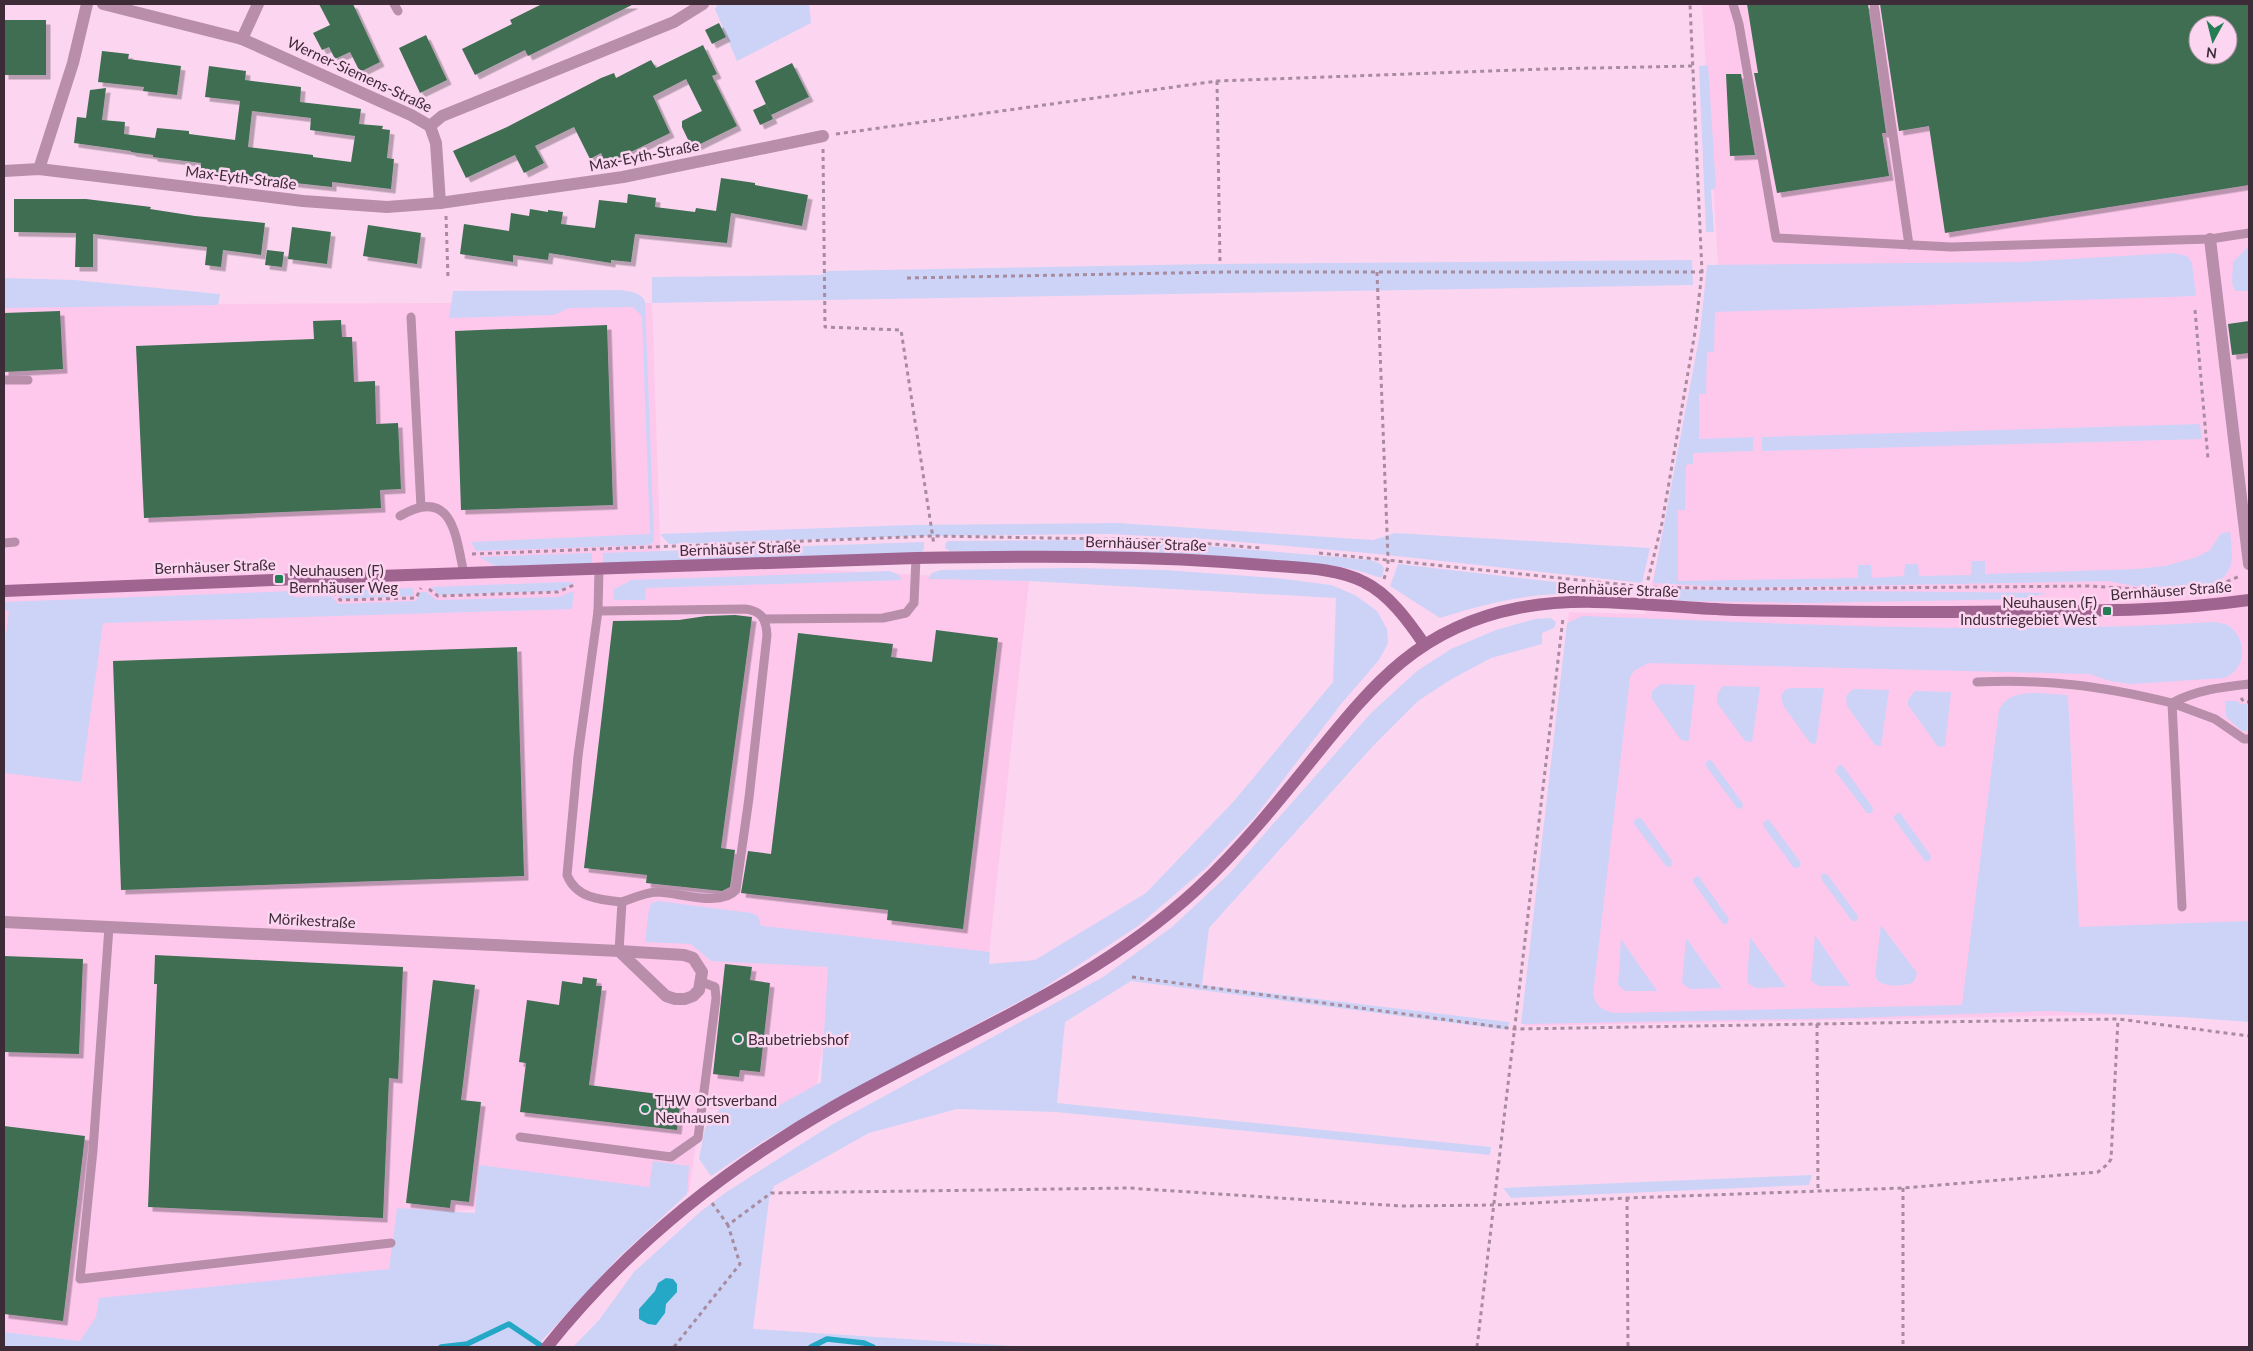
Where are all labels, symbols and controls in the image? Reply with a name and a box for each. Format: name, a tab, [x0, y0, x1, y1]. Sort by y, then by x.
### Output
north arrow	[2188, 15, 2238, 65]
street label: Werner-Siemens-Straße	[285, 32, 435, 116]
text: N	[2205, 44, 2218, 62]
street label: Max-Eyth-Straße	[587, 135, 701, 175]
street label: Max-Eyth-Straße	[184, 161, 298, 193]
street label: Bernhäuser Straße	[1085, 532, 1207, 554]
street label: Bernhäuser Straße	[679, 537, 801, 559]
street label: Bernhäuser Straße	[154, 555, 276, 577]
place label: Neuhausen (F) Bernhäuser Weg	[289, 561, 398, 596]
marker: Neuhausen (F) Bernhäuser Weg	[273, 573, 285, 585]
street label: Bernhäuser Straße	[2110, 577, 2232, 603]
street label: Bernhäuser Straße	[1557, 578, 1679, 600]
place label: Neuhausen (F) Industriegebiet West	[1960, 593, 2098, 628]
marker: Neuhausen (F) Industriegebiet West	[2101, 605, 2113, 617]
street label: Mörikestraße	[268, 909, 356, 931]
place label: Baubetriebshof	[748, 1030, 850, 1048]
marker: Baubetriebshof	[732, 1033, 744, 1045]
place label: THW Ortsverband Neuhausen	[655, 1091, 777, 1126]
marker: THW Ortsverband Neuhausen	[639, 1103, 651, 1115]

